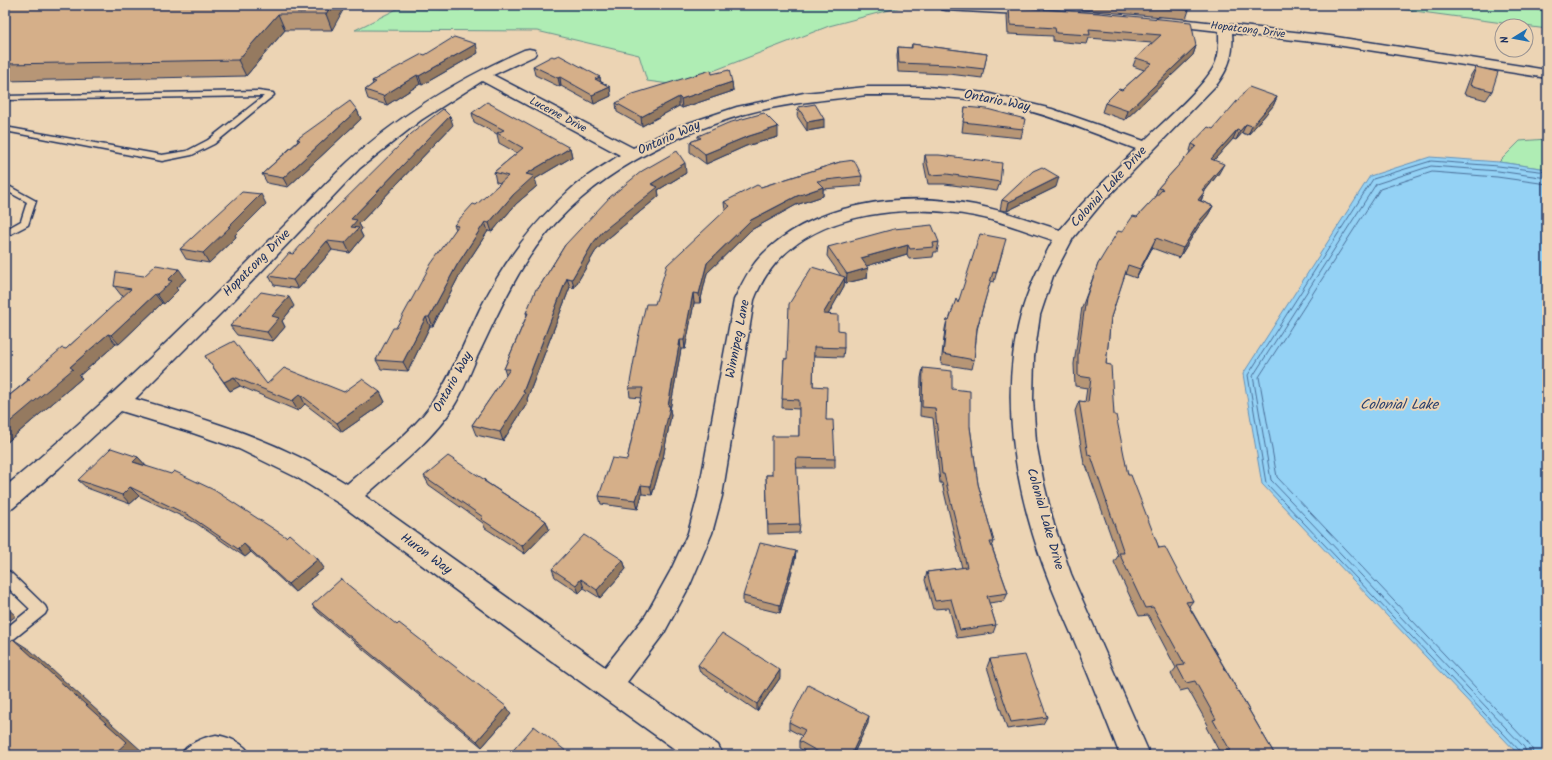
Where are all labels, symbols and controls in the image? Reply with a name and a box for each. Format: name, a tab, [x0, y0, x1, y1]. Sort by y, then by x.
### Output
street label: Hopatcong Drive	[1210, 16, 1287, 44]
north arrow	[1494, 18, 1534, 58]
text: N	[1496, 35, 1515, 45]
street label: Ontario Way	[962, 84, 1033, 118]
street label: Lucerne Drive	[526, 92, 590, 138]
street label: Ontario Way	[634, 114, 705, 161]
street label: Colonial Lake Drive	[1066, 141, 1152, 232]
street label: Hopatcong Drive	[218, 224, 296, 302]
street label: Winnipeg Lane	[720, 298, 756, 380]
street label: Ontario Way	[428, 347, 479, 416]
water label: Colonial Lake	[1360, 394, 1440, 416]
street label: Colonial Lake Drive	[1020, 466, 1070, 572]
street label: Huron Way	[396, 528, 457, 581]

